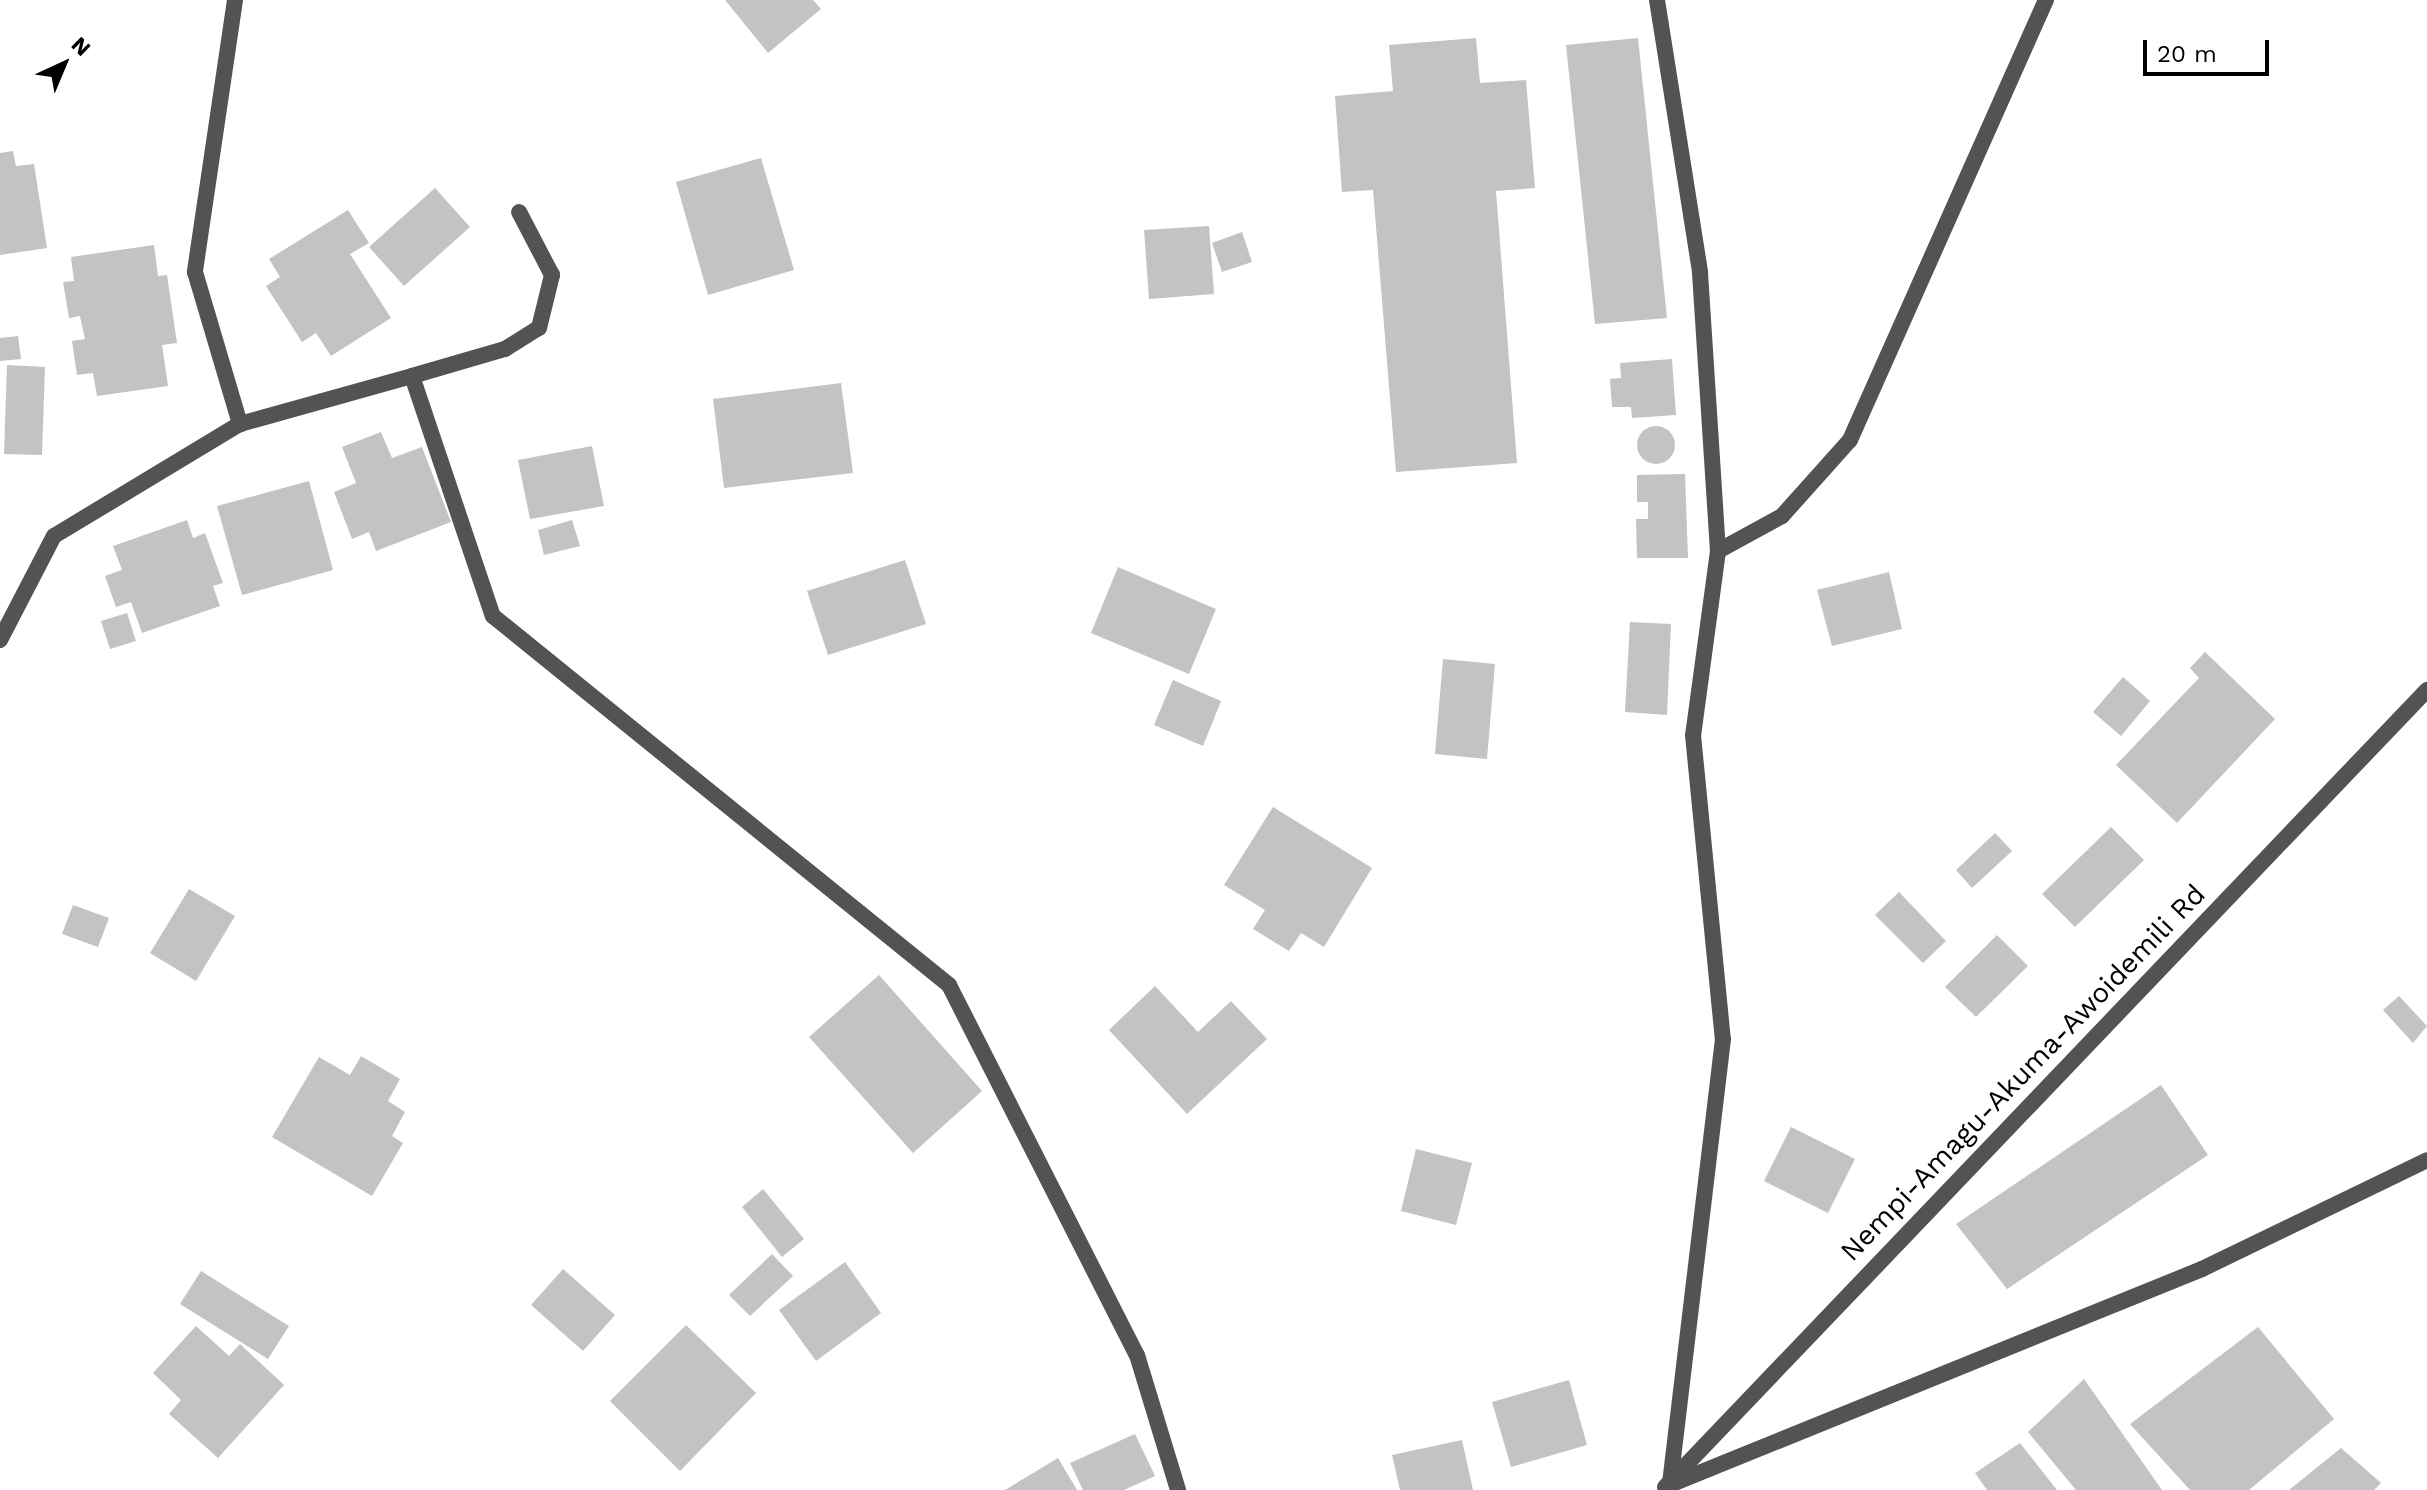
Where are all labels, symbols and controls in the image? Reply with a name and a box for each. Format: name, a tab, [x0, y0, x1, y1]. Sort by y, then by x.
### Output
north arrow	[24, 24, 104, 104]
scale bar	[2147, 24, 2273, 74]
text: N	[66, 32, 96, 61]
text: 20 m	[2157, 40, 2217, 68]
street label: Nempi-Amagu-Akuma-Awoidemili Rd	[1834, 878, 2212, 1268]

